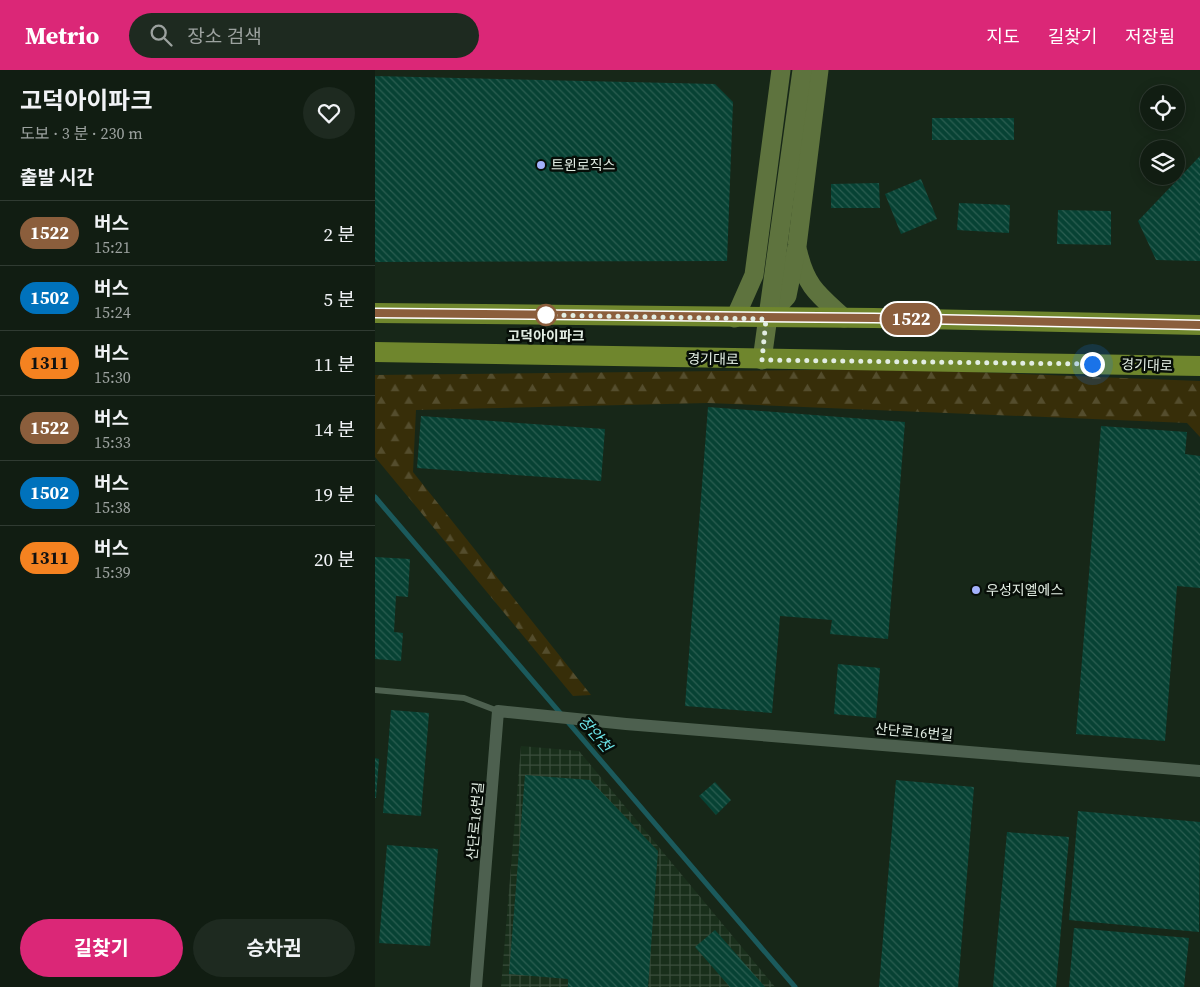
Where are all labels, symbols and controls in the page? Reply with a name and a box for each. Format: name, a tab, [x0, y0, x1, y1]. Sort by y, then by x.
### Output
search box	[129, 13, 479, 58]
text: Metrio	[25, 19, 99, 52]
icon: search	[147, 21, 175, 49]
text: 장소 검색	[187, 23, 262, 49]
text: 지도	[987, 24, 1020, 49]
text: 길찾기	[1048, 24, 1097, 49]
text: 저장됨	[1125, 24, 1175, 49]
text: 고덕아이파크	[20, 84, 152, 117]
map controls	[1140, 85, 1185, 185]
button: locate	[1140, 85, 1185, 130]
button: heart	[303, 87, 355, 139]
text: 도보 · 3 분 · 230 m	[20, 122, 143, 144]
button: layers	[1140, 140, 1185, 185]
place label: 트윈로직스	[551, 155, 616, 175]
marker: 트윈로직스	[535, 159, 547, 171]
text: 출발 시간	[20, 164, 94, 190]
text: 버스	[94, 210, 129, 236]
text: 1522	[30, 220, 69, 245]
text: 2 분	[324, 221, 355, 247]
text: 15:21	[94, 236, 131, 258]
text: 버스	[94, 275, 129, 301]
text: 1502	[30, 285, 69, 310]
text: 5 분	[324, 286, 355, 312]
text: 15:24	[94, 301, 131, 323]
line badge: 1522	[876, 303, 946, 335]
marker: 고덕아이파크	[535, 304, 557, 326]
text: 1522	[891, 306, 931, 331]
place label: 고덕아이파크	[507, 326, 585, 346]
text: 버스	[94, 340, 129, 366]
street label: 경기대로	[687, 349, 739, 369]
text: 1311	[30, 350, 69, 375]
text: 11 분	[314, 351, 355, 377]
your location	[1080, 352, 1105, 377]
street label: 경기대로	[1121, 354, 1173, 376]
text: 15:30	[94, 366, 131, 388]
text: 버스	[94, 405, 129, 431]
text: 1522	[30, 415, 69, 440]
text: 14 분	[314, 416, 355, 442]
text: 15:33	[94, 431, 131, 453]
text: 버스	[94, 470, 129, 496]
text: 1502	[30, 480, 69, 505]
text: 19 분	[314, 481, 355, 507]
text: 15:38	[94, 496, 131, 518]
text: 버스	[94, 535, 129, 561]
text: 1311	[30, 545, 69, 570]
text: 20 분	[314, 546, 355, 572]
text: 15:39	[94, 561, 131, 583]
place label: 우성지엘에스	[986, 580, 1063, 600]
marker: 우성지엘에스	[970, 584, 982, 596]
water label: 장안천	[574, 711, 618, 758]
street label: 산단로16번길	[874, 719, 954, 745]
street label: 산단로16번길	[462, 781, 488, 861]
button: 길찾기	[20, 919, 183, 977]
button: 승차권	[193, 919, 355, 977]

